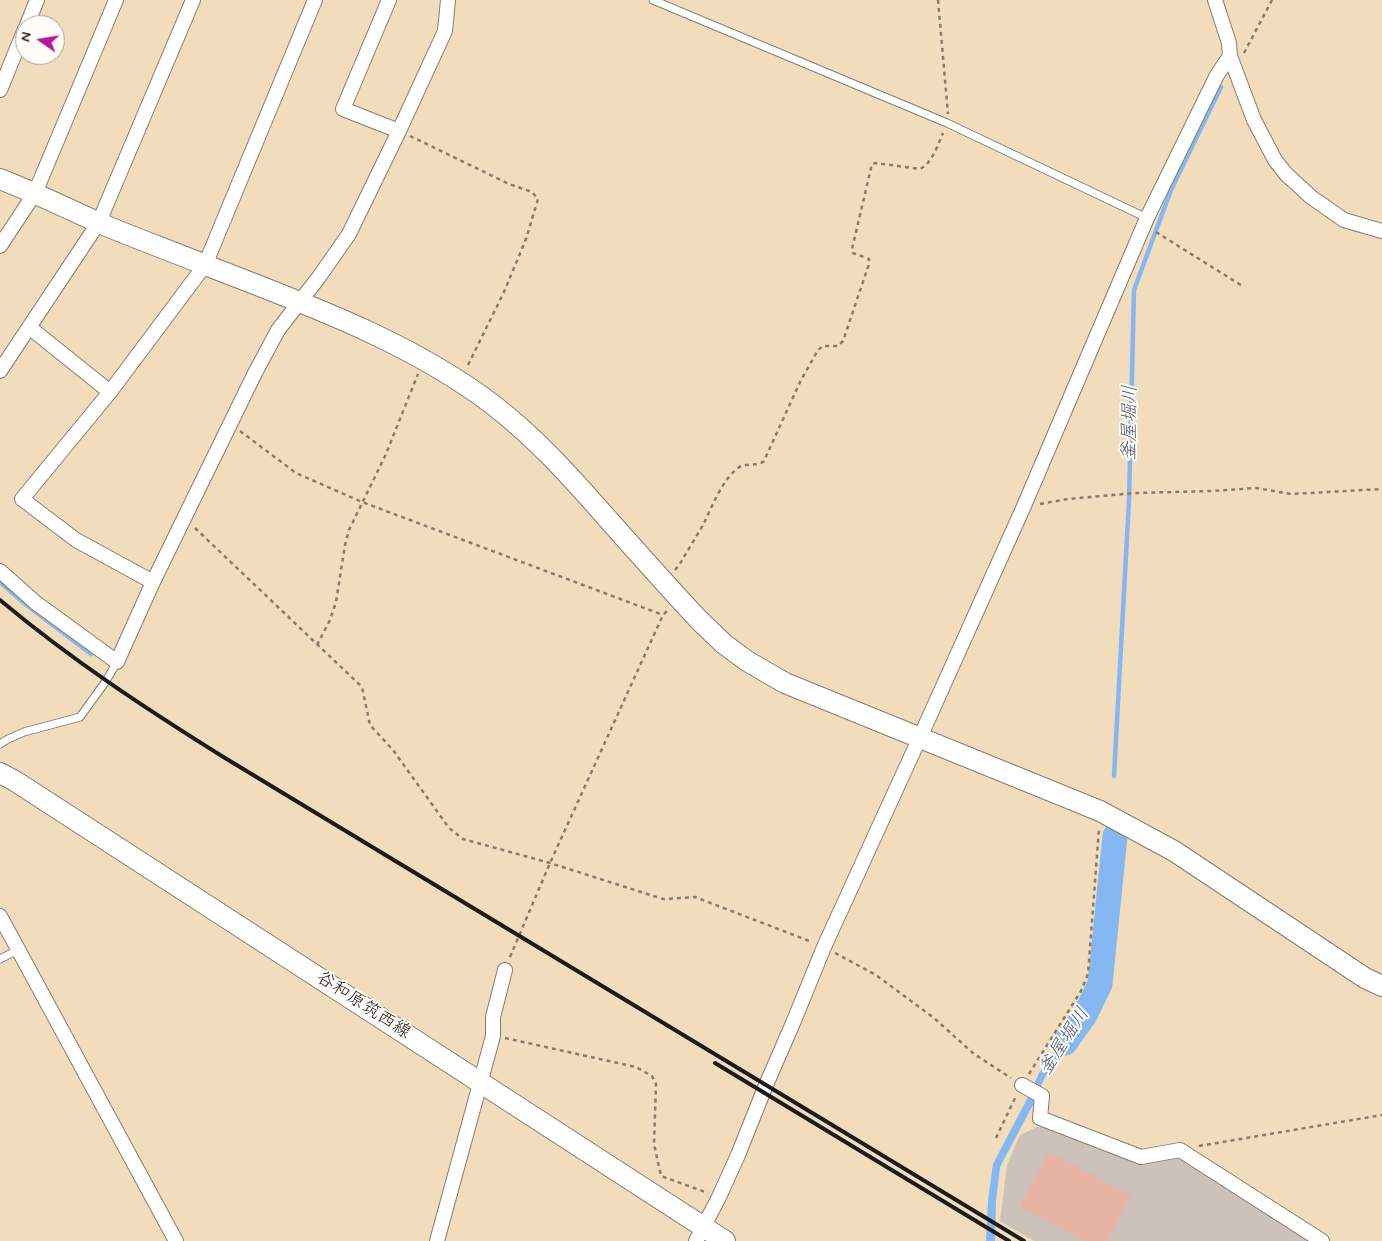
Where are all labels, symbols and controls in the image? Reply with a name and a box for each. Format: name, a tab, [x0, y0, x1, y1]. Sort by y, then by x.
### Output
north arrow	[15, 15, 65, 65]
text: N	[17, 30, 36, 43]
water label: 釜屋堀川	[1119, 385, 1143, 461]
street label: 谷和原筑西線	[312, 968, 414, 1044]
water label: 釜屋堀川	[1035, 1004, 1095, 1080]

